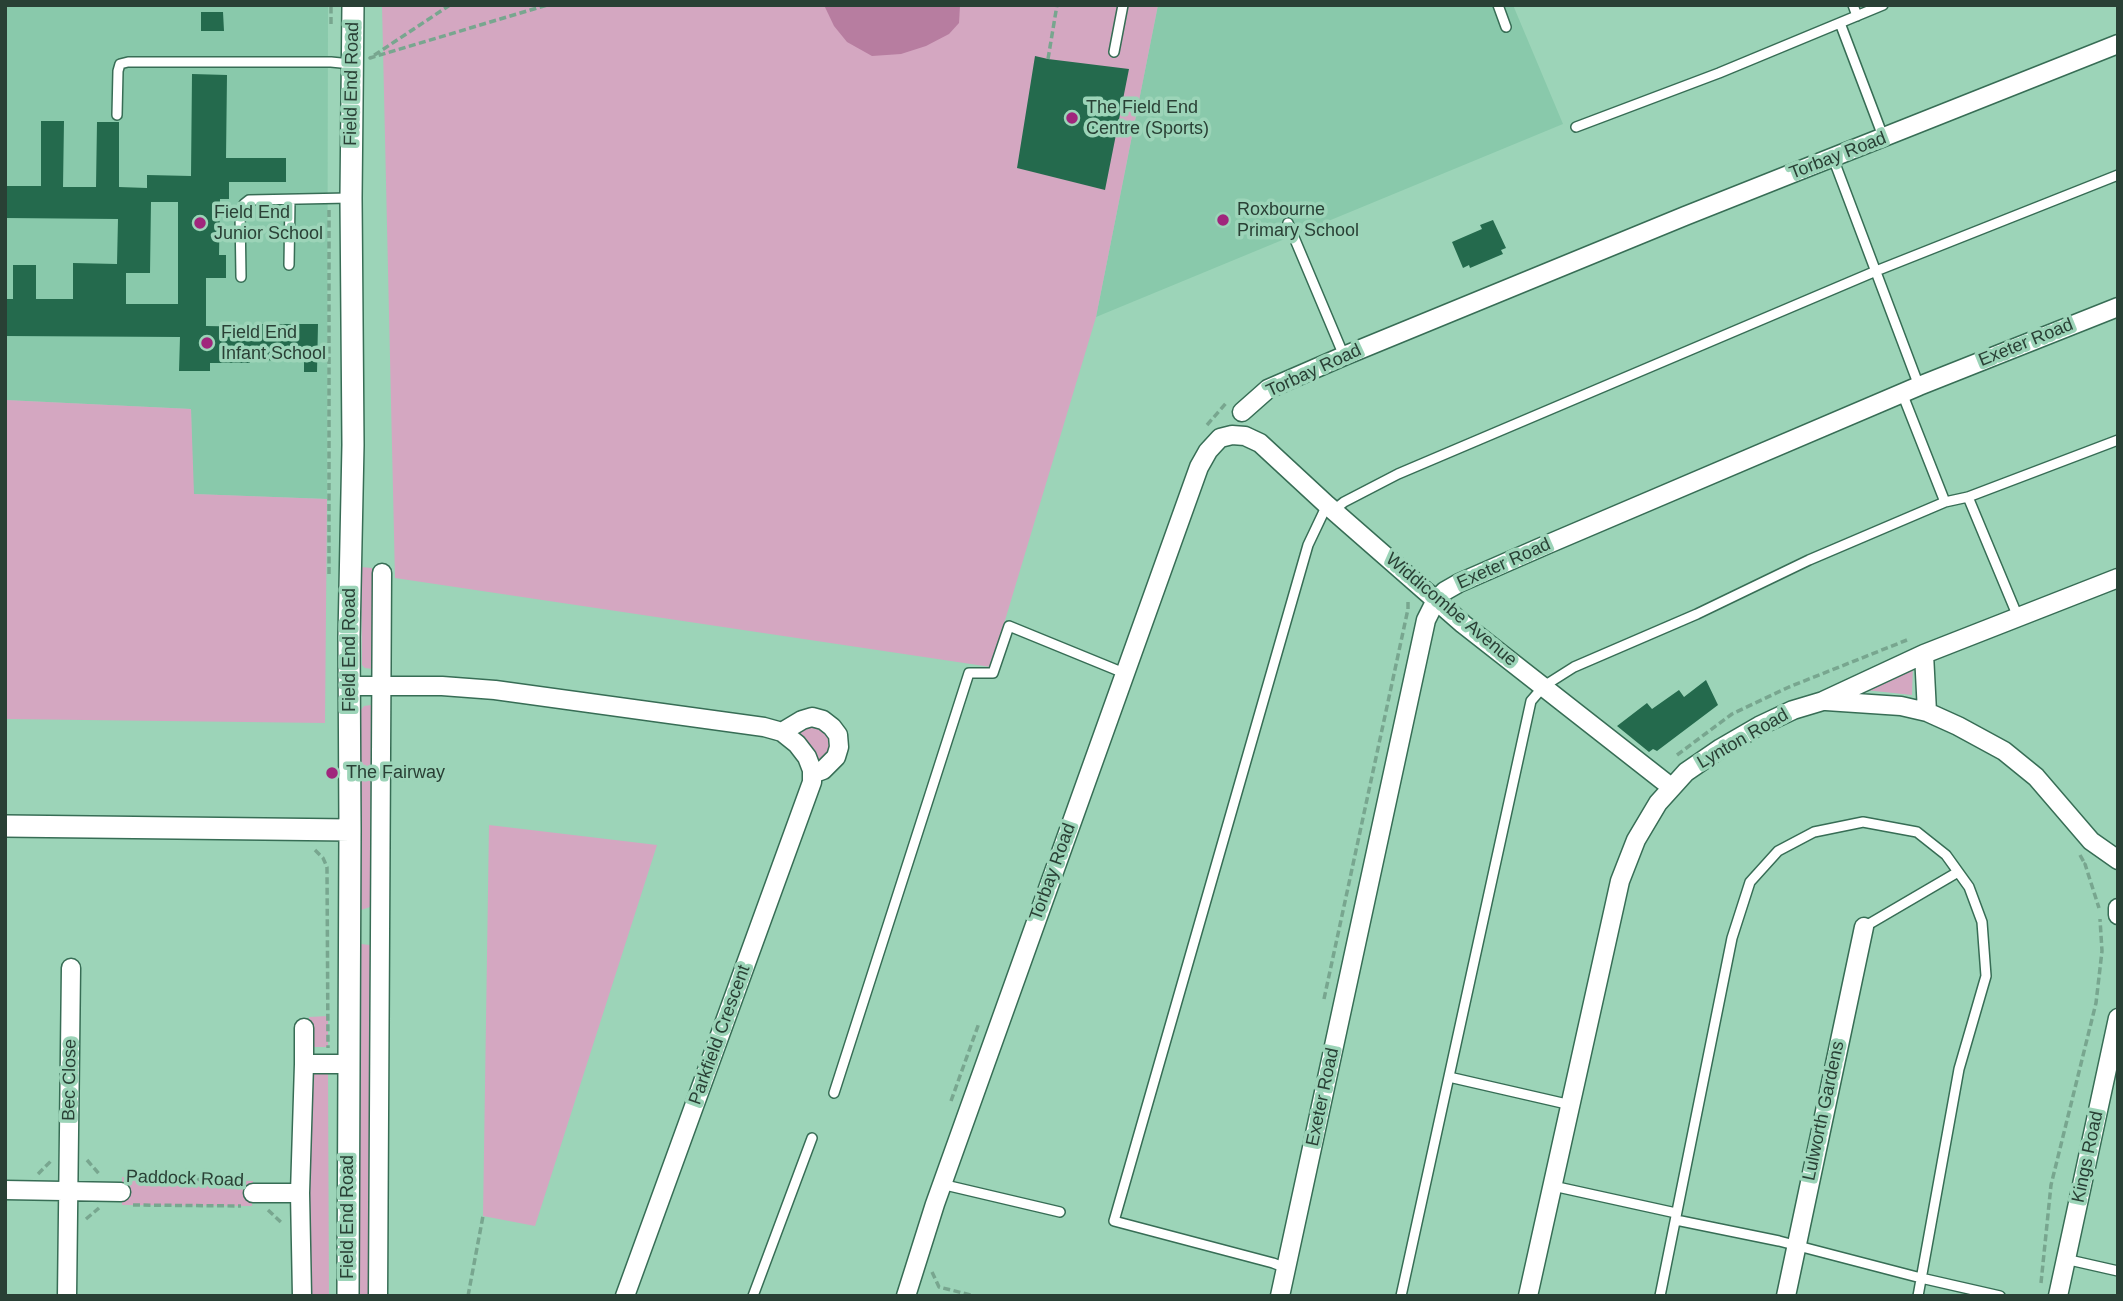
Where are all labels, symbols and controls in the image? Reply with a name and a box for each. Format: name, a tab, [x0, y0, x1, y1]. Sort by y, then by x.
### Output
street label: Field End Road	[340, 22, 364, 146]
place label: The Field End Centre (Sports)	[1086, 97, 1209, 140]
marker: The Field End Centre (Sports)	[1064, 110, 1080, 126]
street label: Torbay Road	[1786, 128, 1890, 184]
place label: Roxbourne Primary School	[1237, 199, 1359, 242]
place label: Field End Junior School	[214, 202, 323, 244]
marker: Roxbourne Primary School	[1215, 212, 1231, 228]
marker: Field End Junior School	[192, 215, 208, 231]
street label: Exeter Road	[1976, 314, 2076, 372]
place label: Field End Infant School	[221, 322, 326, 364]
marker: Field End Infant School	[199, 335, 215, 351]
street label: Torbay Road	[1263, 340, 1365, 402]
street label: Exeter Road	[1454, 534, 1554, 594]
street label: Widdicombe Avenue	[1381, 549, 1521, 671]
street label: Field End Road	[339, 588, 361, 712]
street label: Lynton Road	[1694, 704, 1792, 774]
place label: The Fairway	[346, 762, 445, 784]
marker: The Fairway	[324, 765, 340, 781]
street label: Torbay Road	[1025, 820, 1081, 924]
street label: Parkfield Crescent	[685, 962, 755, 1108]
street label: Bec Close	[58, 1039, 82, 1121]
street label: Lulworth Gardens	[1799, 1039, 1849, 1183]
street label: Exeter Road	[1302, 1046, 1344, 1148]
street label: Kings Road	[2068, 1109, 2108, 1205]
street label: Field End Road	[337, 1155, 359, 1279]
street label: Paddock Road	[126, 1166, 244, 1192]

